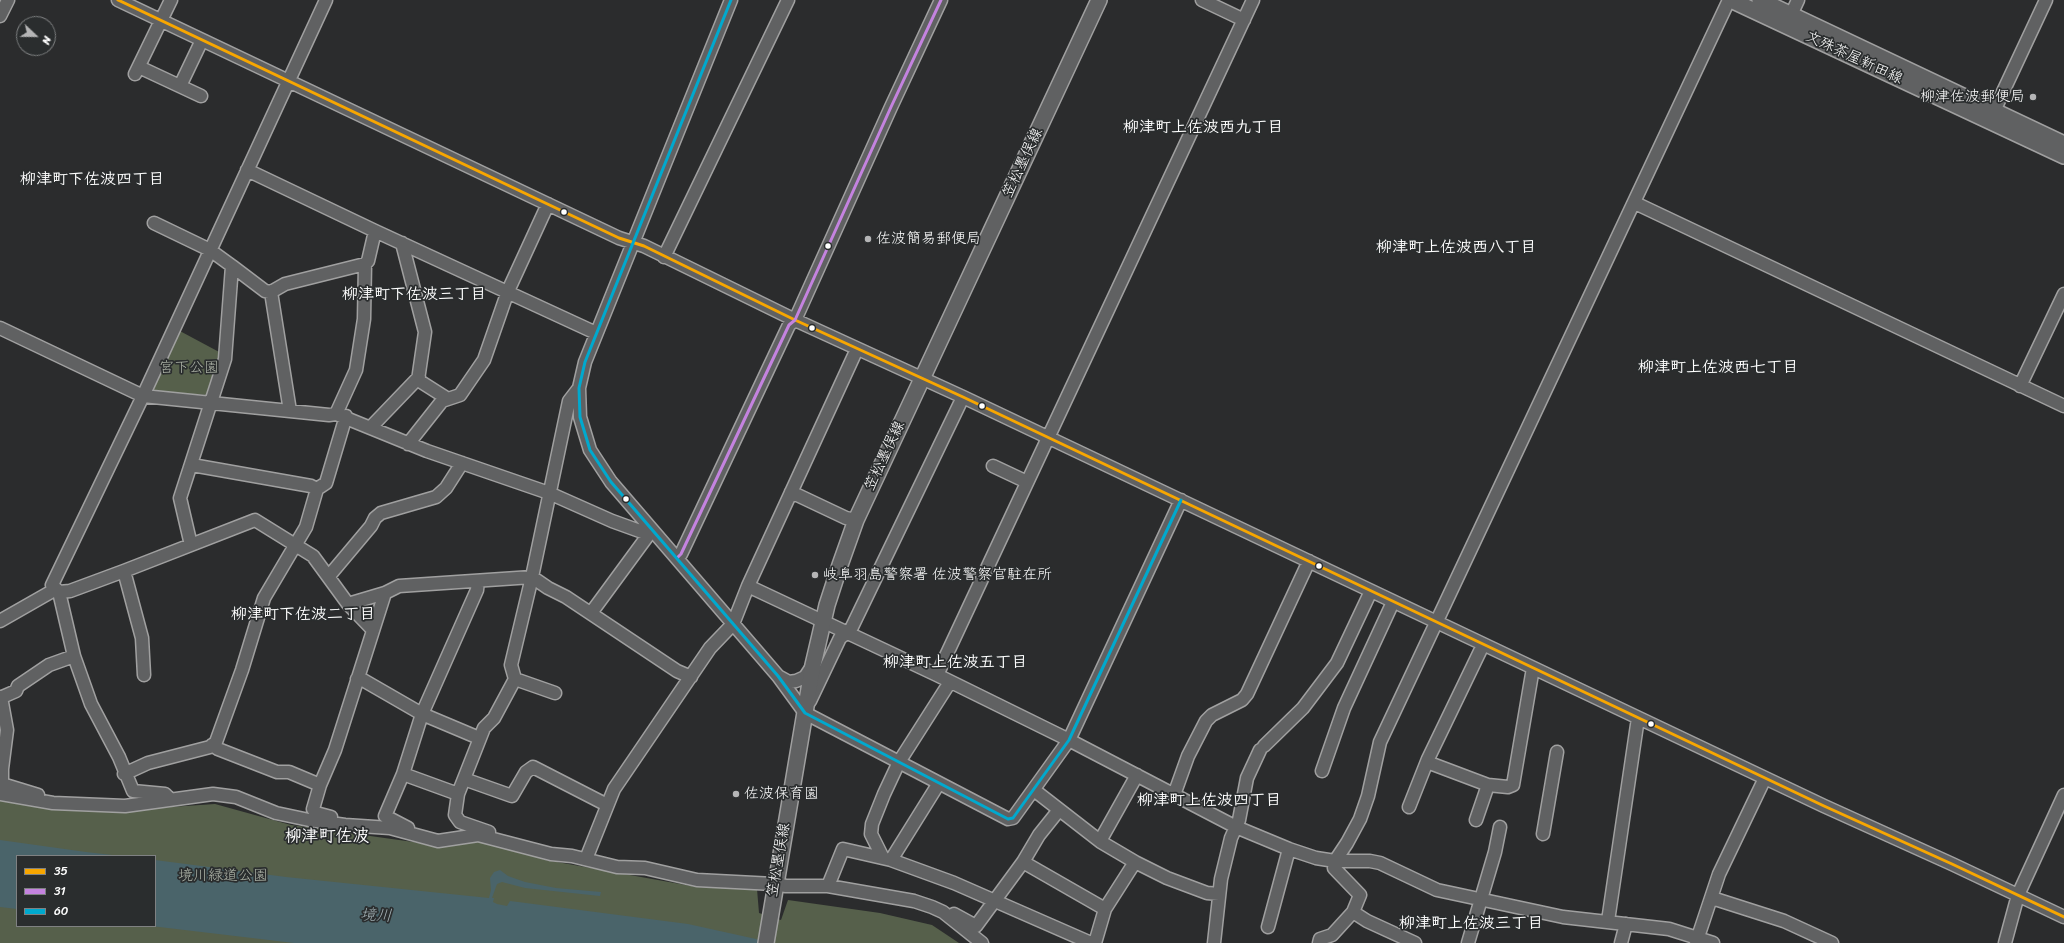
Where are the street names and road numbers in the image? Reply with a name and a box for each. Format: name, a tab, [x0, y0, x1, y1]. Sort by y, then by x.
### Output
street label: 文殊茶屋新田線	[1803, 28, 1905, 88]
street label: 笠松墨俣線	[999, 125, 1047, 201]
street label: 笠松墨俣線	[861, 418, 909, 494]
street label: 笠松墨俣線	[764, 822, 794, 898]

